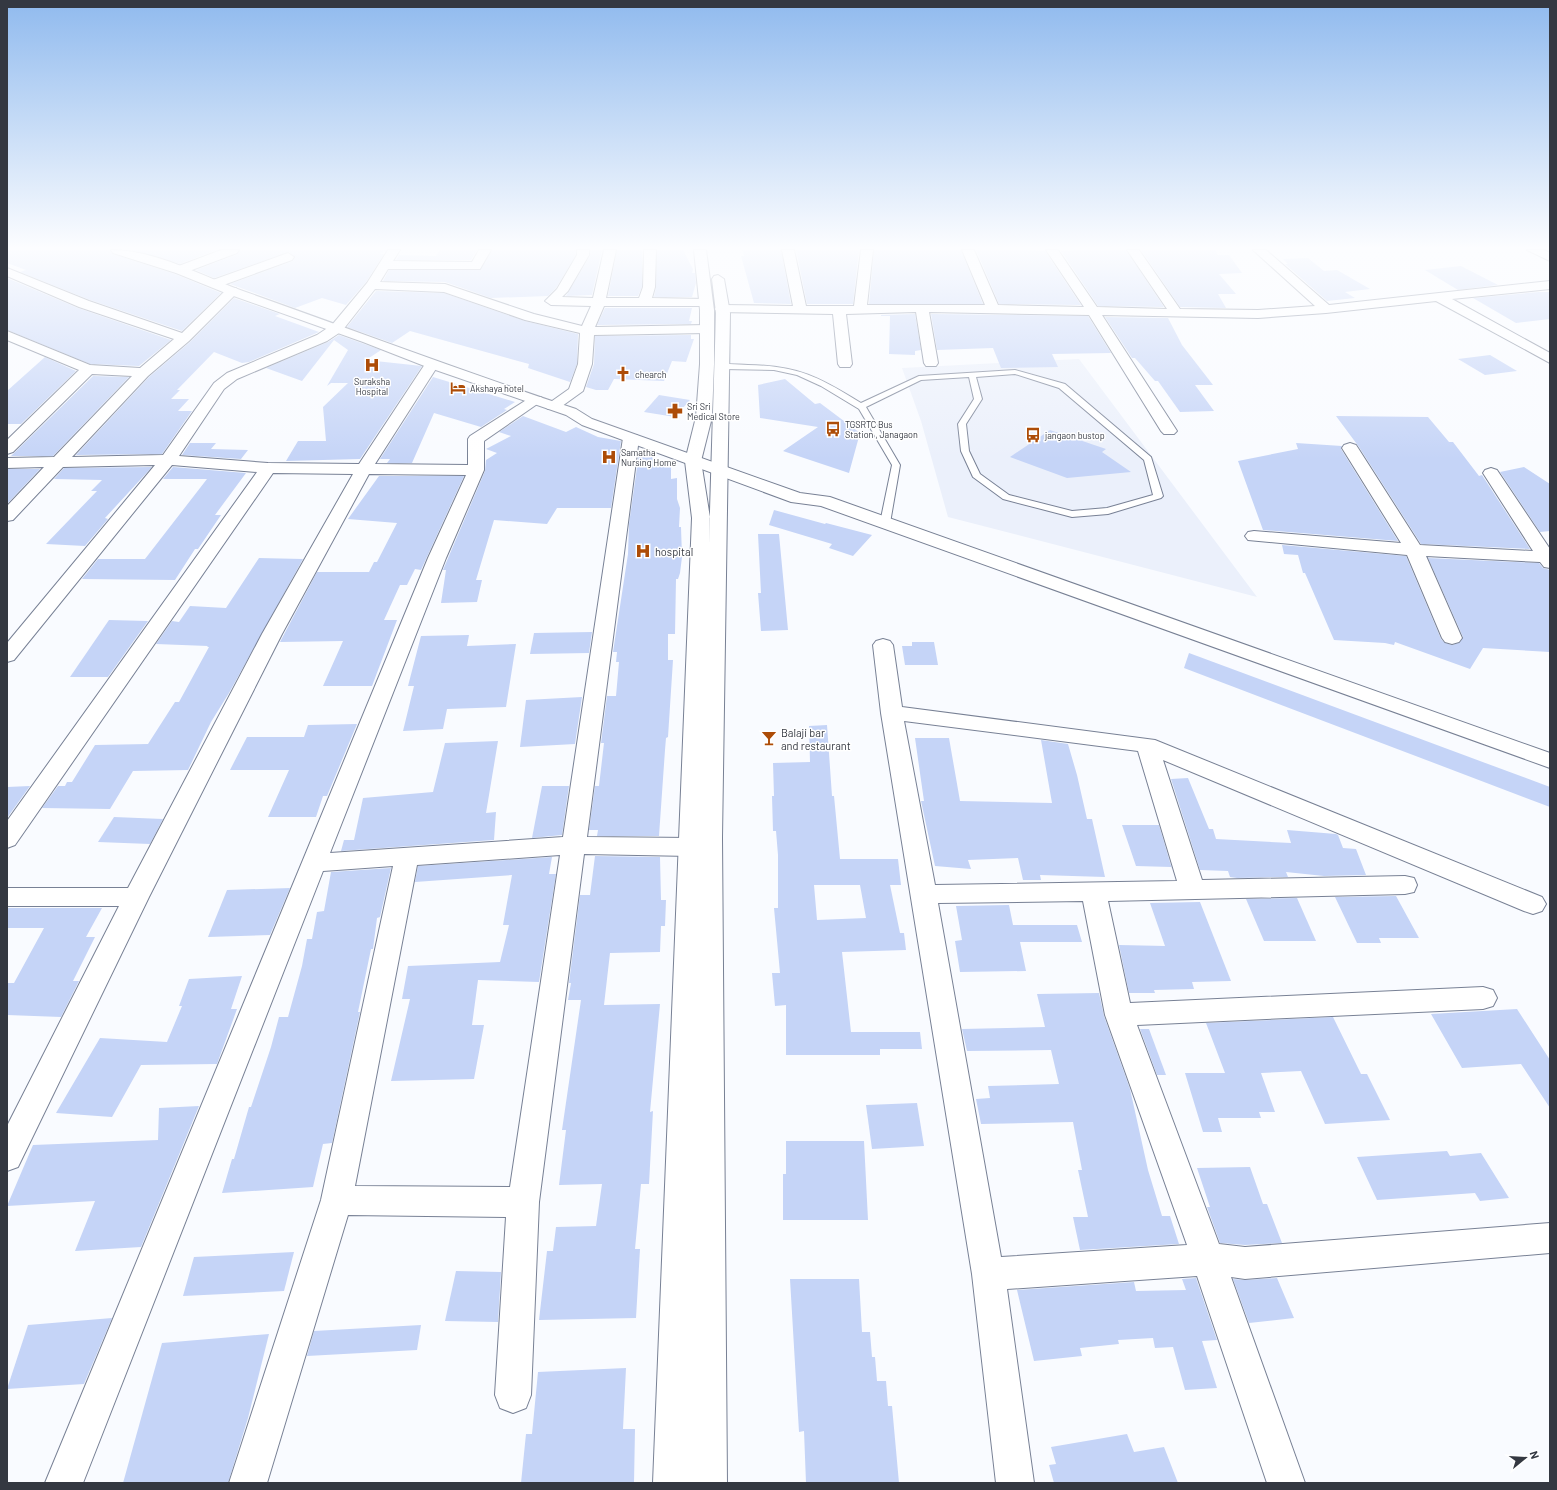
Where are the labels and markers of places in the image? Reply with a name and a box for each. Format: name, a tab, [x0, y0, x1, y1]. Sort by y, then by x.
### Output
hospital icon: Suraksha Hospital	[363, 356, 381, 374]
church icon: chearch	[614, 365, 632, 383]
place label: chearch	[635, 369, 667, 380]
place label: Suraksha Hospital	[354, 376, 390, 397]
hotel icon: Akshaya hotel	[449, 379, 467, 397]
place label: Akshaya hotel	[470, 383, 524, 394]
place label: Sri Sri Medical Store	[687, 401, 740, 422]
pharmacy icon: Sri Sri Medical Store	[666, 402, 684, 420]
place label: TGSRTC Bus Station , Janagaon	[845, 419, 918, 440]
bus stop icon: TGSRTC Bus Station , Janagaon	[824, 420, 842, 438]
bus stop icon: jangaon bustop	[1024, 426, 1042, 444]
place label: jangaon bustop	[1044, 430, 1105, 441]
place label: Samatha Nursing Home	[621, 447, 676, 468]
hospital icon: Samatha Nursing Home	[600, 448, 618, 466]
hospital icon: hospital	[634, 542, 652, 560]
place label: hospital	[655, 545, 693, 558]
place label: Balaji bar and restaurant	[781, 726, 851, 752]
bar icon: Balaji bar and restaurant	[760, 729, 778, 747]

